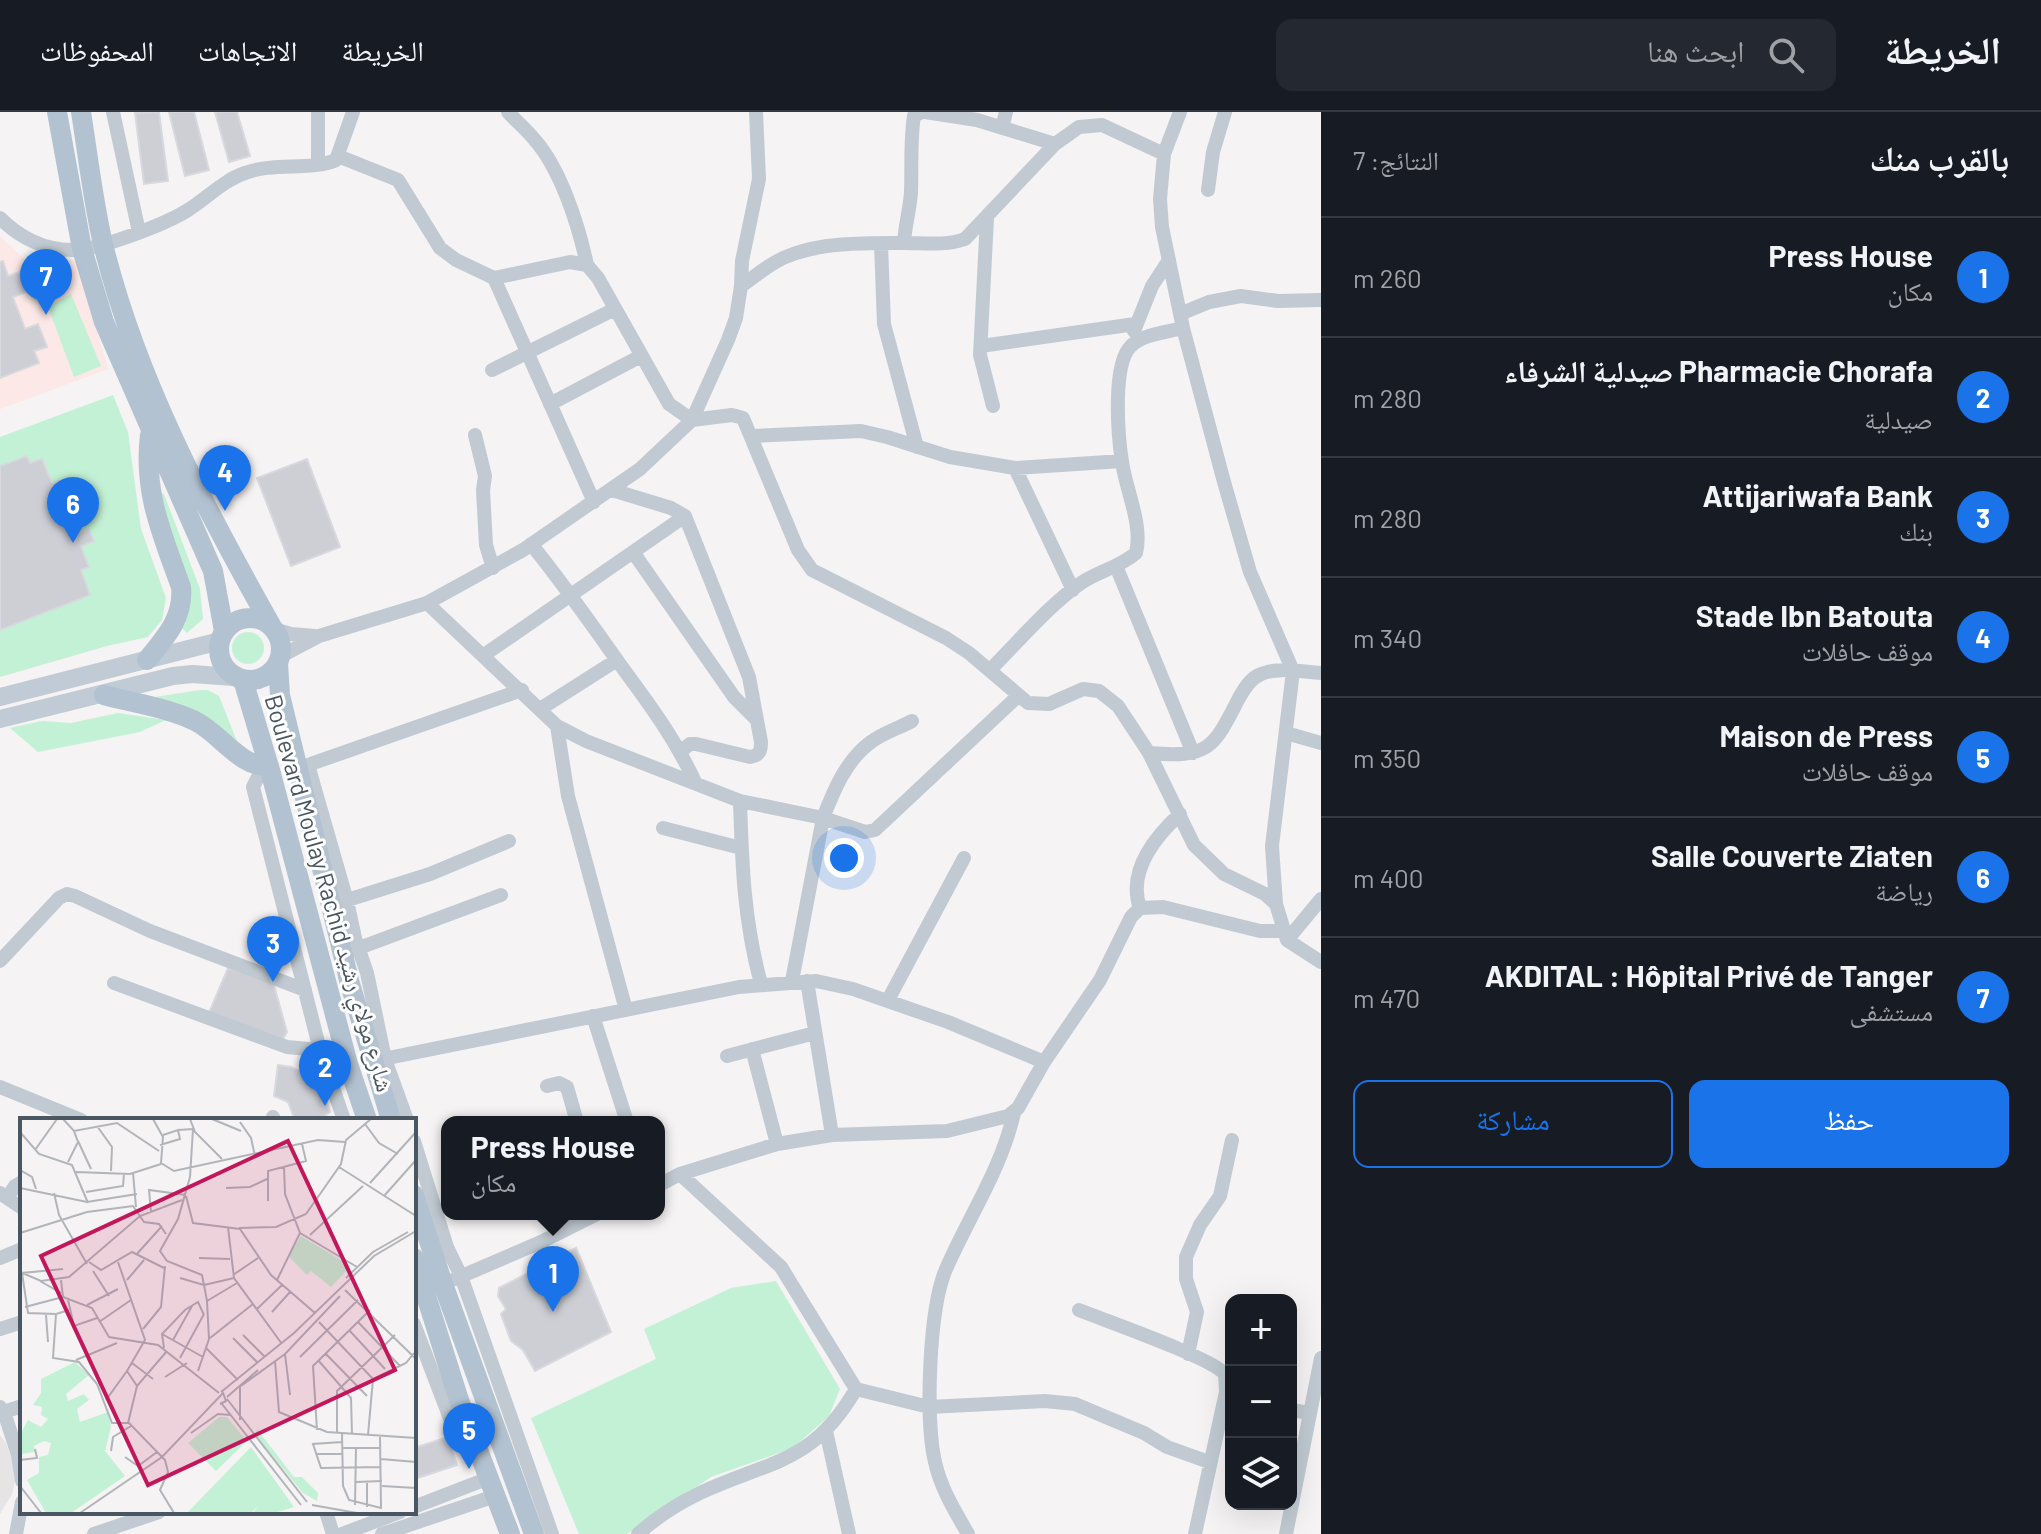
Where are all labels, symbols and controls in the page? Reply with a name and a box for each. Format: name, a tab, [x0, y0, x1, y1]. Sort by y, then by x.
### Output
search box	[1276, 19, 1836, 91]
text: الخريطة	[1884, 26, 2001, 72]
text: ابحث هنا	[1647, 32, 1744, 68]
text: المحفوظات	[40, 33, 154, 67]
text: الاتجاهات	[198, 33, 297, 67]
text: الخريطة	[341, 33, 424, 67]
icon: search	[1764, 33, 1808, 77]
text: بالقرب منك	[1869, 137, 2009, 178]
text: النتائج: 7	[1353, 144, 1439, 175]
text: Press House	[1769, 237, 1933, 273]
pin: 7	[20, 249, 72, 315]
text: 260 m	[1353, 262, 1422, 293]
text: 1	[1978, 262, 1988, 293]
text: مكان	[1887, 275, 1933, 306]
text: Pharmacie Chorafa صيدلية الشرفاء	[1504, 352, 1933, 388]
text: 280 m	[1353, 382, 1422, 413]
text: 2	[1976, 382, 1990, 413]
text: صيدلية	[1864, 403, 1933, 434]
pin: 4	[199, 445, 251, 511]
pin: 6	[47, 477, 99, 543]
text: Attijariwafa Bank	[1703, 477, 1933, 513]
text: 280 m	[1353, 502, 1422, 533]
text: 3	[1976, 502, 1990, 533]
text: بنك	[1899, 515, 1933, 546]
text: Stade Ibn Batouta	[1696, 597, 1933, 633]
text: 340 m	[1353, 622, 1422, 653]
text: 4	[1975, 622, 1991, 653]
text: موقف حافلات	[1802, 635, 1933, 666]
street label: Boulevard Moulay Rachid شارع مولاي رشيد	[253, 691, 401, 1097]
text: Maison de Press	[1719, 717, 1933, 753]
text: 350 m	[1353, 742, 1421, 773]
text: 5	[1976, 742, 1990, 773]
text: موقف حافلات	[1802, 755, 1933, 786]
text: Salle Couverte Ziaten	[1651, 837, 1933, 873]
your location	[824, 838, 864, 878]
text: 400 m	[1353, 862, 1423, 893]
text: 6	[1976, 862, 1990, 893]
text: رياضة	[1875, 875, 1933, 906]
pin: 3	[247, 916, 299, 982]
text: AKDITAL : Hôpital Privé de Tanger	[1485, 957, 1933, 993]
text: 470 m	[1353, 982, 1420, 1013]
text: 7	[1977, 982, 1989, 1013]
text: مستشفى	[1849, 995, 1933, 1026]
pin: 2	[299, 1040, 351, 1106]
button: مشاركة	[1353, 1080, 1673, 1168]
button: حفظ	[1689, 1080, 2009, 1168]
popup	[441, 1116, 665, 1220]
inset map	[20, 1118, 416, 1514]
text: Press House	[471, 1128, 635, 1164]
text: مكان	[471, 1166, 516, 1197]
pin: 1	[527, 1246, 579, 1312]
map controls	[1225, 1294, 1297, 1510]
button: +	[1225, 1294, 1297, 1366]
button: −	[1225, 1366, 1297, 1438]
pin: 5	[443, 1403, 495, 1469]
button: layers	[1225, 1438, 1297, 1510]

